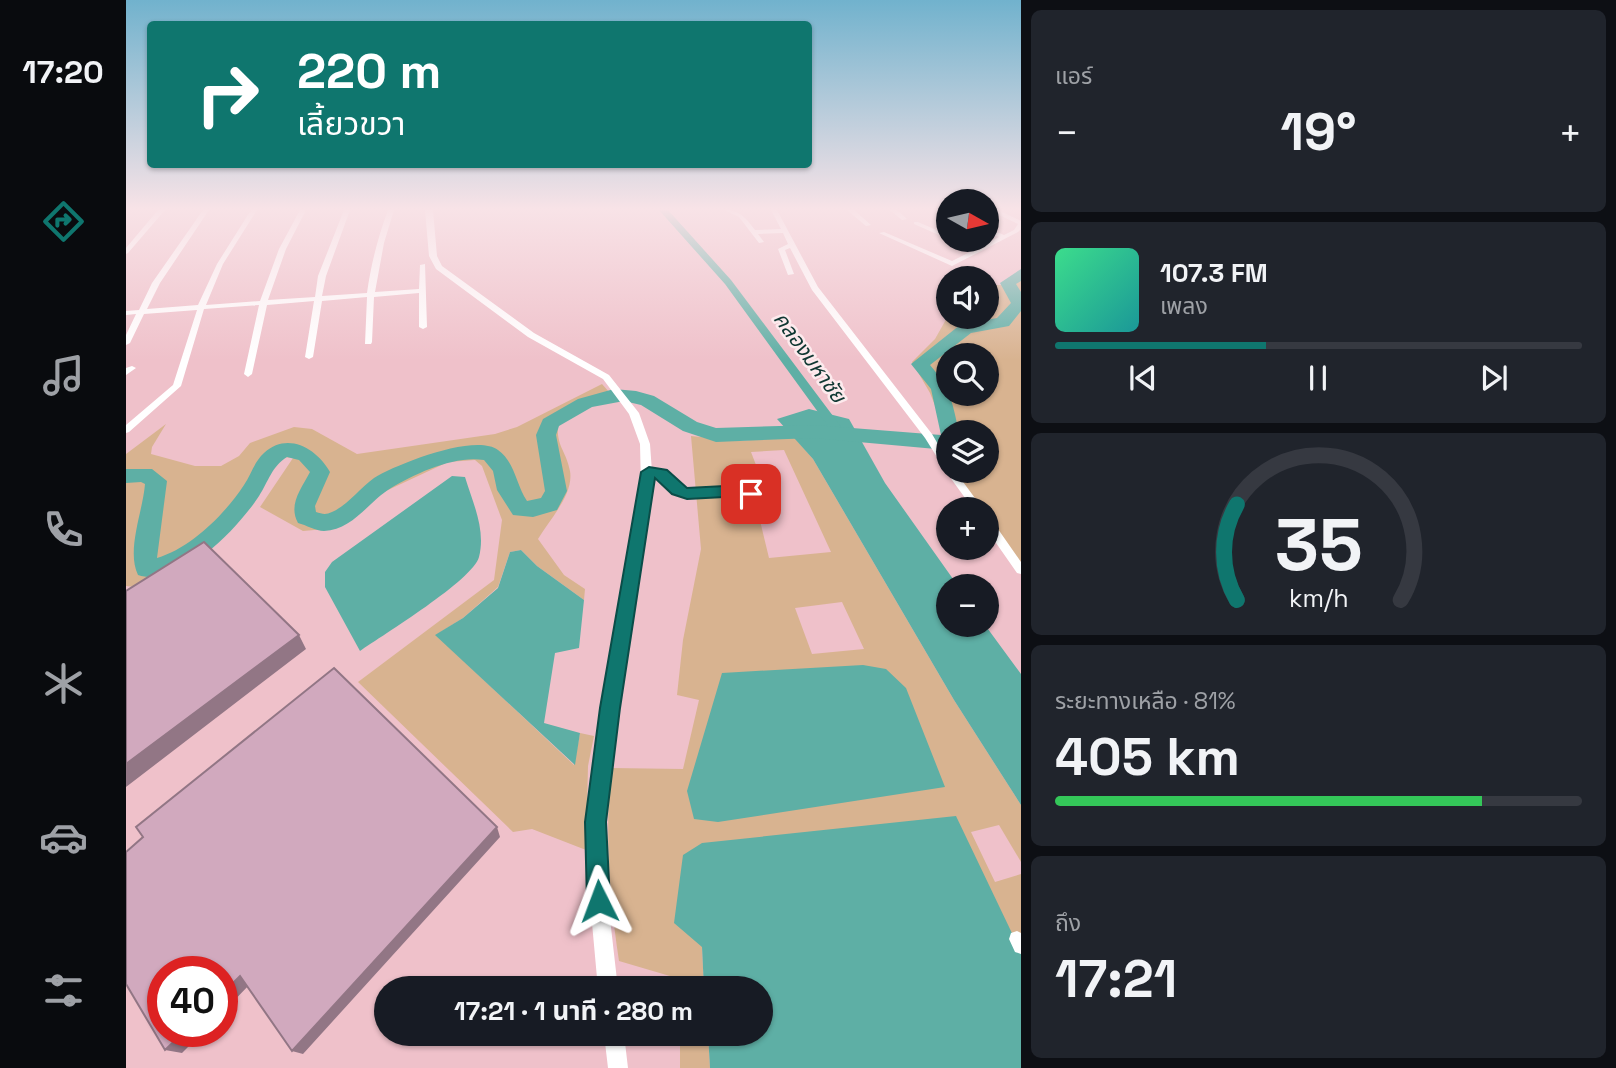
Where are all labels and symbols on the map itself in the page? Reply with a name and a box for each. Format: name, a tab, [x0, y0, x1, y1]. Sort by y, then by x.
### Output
north arrow	[936, 189, 999, 252]
water label: คลองมหาชัย	[768, 306, 853, 409]
pin	[721, 464, 781, 524]
position arrow	[562, 864, 636, 938]
speed limit sign: 40	[147, 956, 238, 1047]

